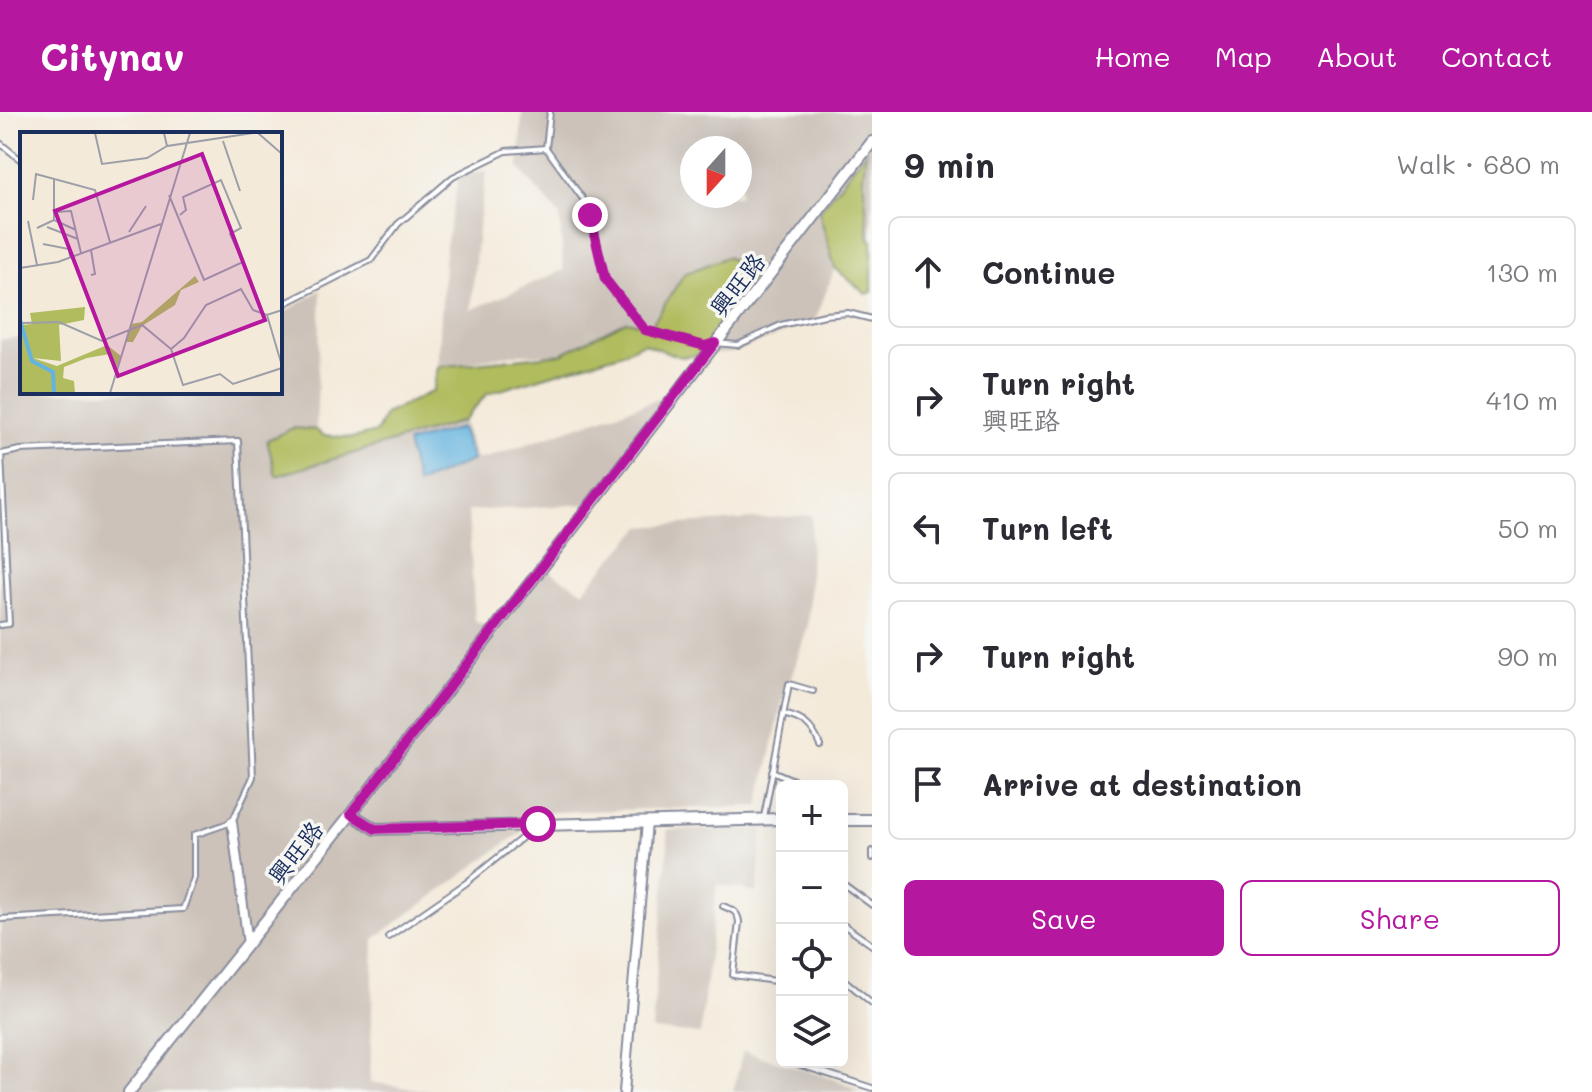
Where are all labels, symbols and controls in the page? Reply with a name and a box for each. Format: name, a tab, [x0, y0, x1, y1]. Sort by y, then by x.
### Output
text: Citynav	[40, 31, 184, 81]
text: Home	[1095, 38, 1171, 74]
text: Map	[1215, 38, 1272, 74]
text: About	[1316, 38, 1397, 74]
text: Contact	[1441, 38, 1552, 74]
inset map	[20, 132, 282, 394]
north arrow	[680, 136, 752, 208]
text: 9 min	[904, 142, 995, 187]
text: Walk · 680 m	[1396, 147, 1560, 181]
route end	[572, 197, 608, 233]
street label: 興旺路	[703, 246, 771, 322]
icon: ahead	[906, 250, 950, 294]
text: Continue	[982, 252, 1115, 292]
text: 130 m	[1486, 255, 1558, 289]
text: Turn right	[982, 363, 1135, 403]
icon: right	[906, 378, 950, 422]
text: 410 m	[1486, 383, 1558, 417]
text: 興旺路	[982, 403, 1060, 437]
icon: left	[906, 506, 950, 550]
text: Turn left	[982, 508, 1113, 548]
text: 50 m	[1498, 511, 1558, 545]
icon: right	[906, 634, 950, 678]
text: Turn right	[982, 636, 1135, 676]
text: 90 m	[1498, 639, 1558, 673]
icon: arrive	[906, 762, 950, 806]
text: Arrive at destination	[982, 764, 1302, 804]
map controls	[776, 780, 848, 1068]
button: +	[776, 780, 848, 852]
route start	[520, 806, 556, 842]
street label: 興旺路	[261, 814, 329, 890]
button: −	[776, 852, 848, 924]
button: Save	[904, 880, 1224, 956]
button: Share	[1240, 880, 1560, 956]
button: locate	[776, 924, 848, 996]
button: layers	[776, 996, 848, 1068]

